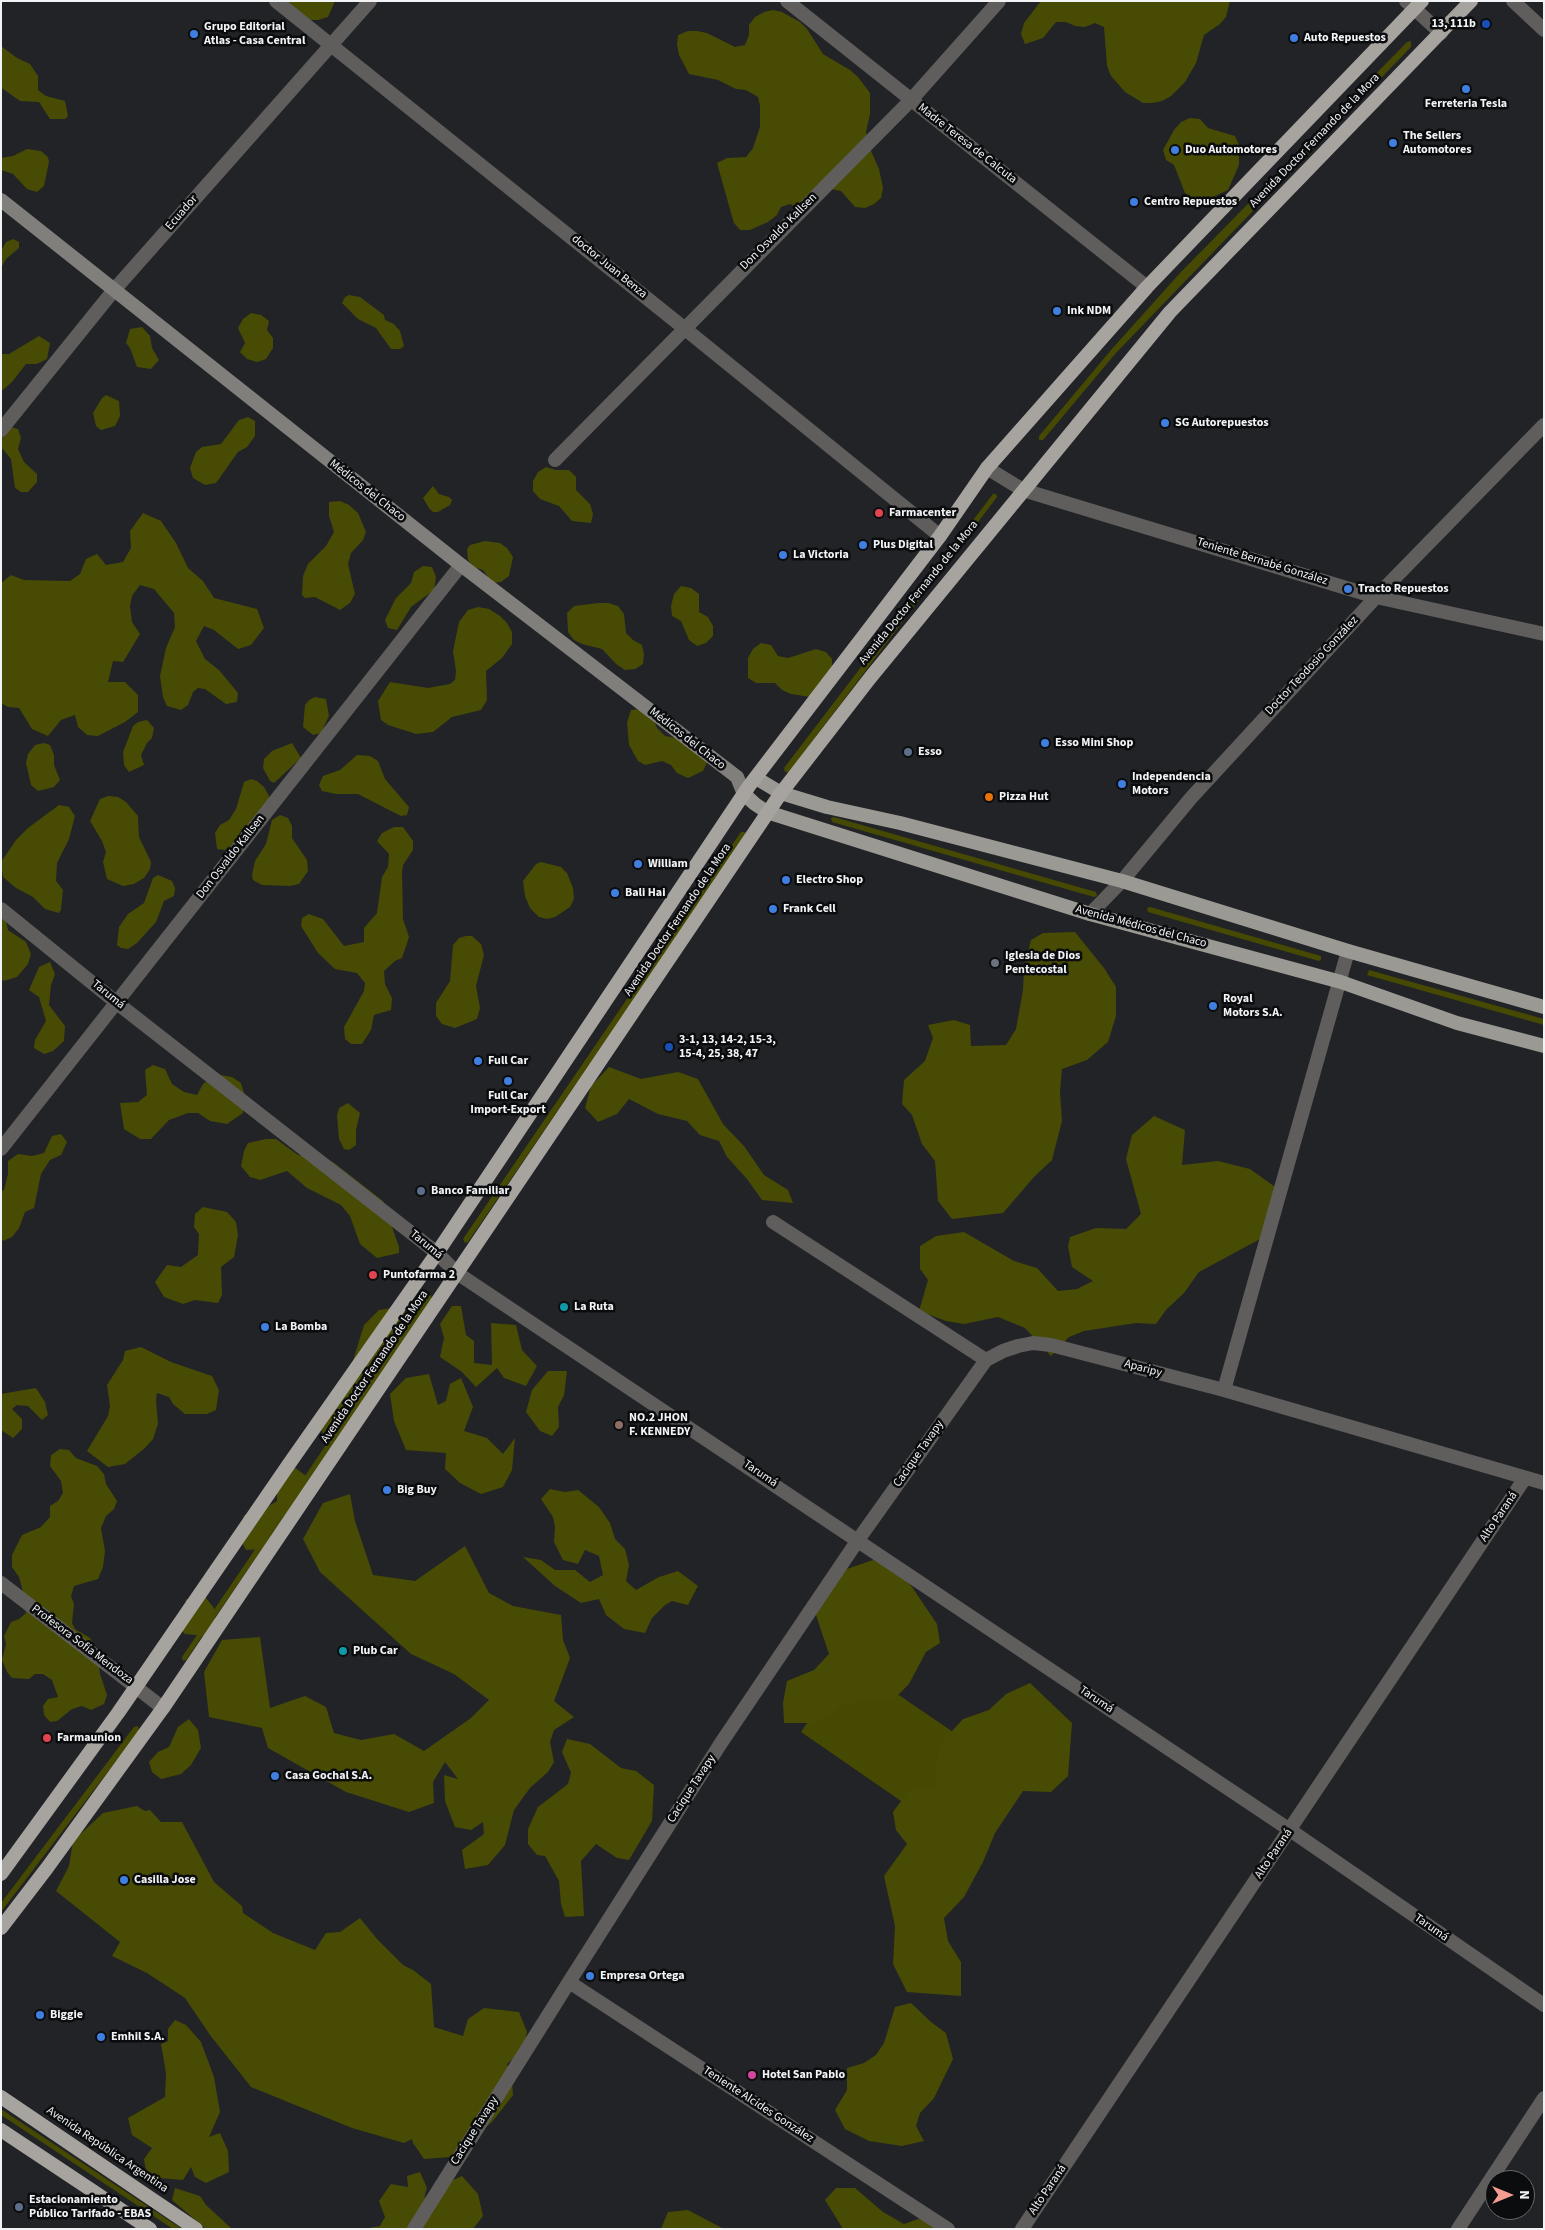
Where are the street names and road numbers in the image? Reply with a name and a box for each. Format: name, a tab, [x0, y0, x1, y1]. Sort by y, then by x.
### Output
street label: Avenida Doctor Fernando de la Mora	[1247, 71, 1383, 211]
street label: Madre Teresa de Calcuta	[915, 101, 1019, 187]
street label: Don Osvaldo Kallsen	[738, 191, 820, 273]
street label: Ecuador	[163, 193, 201, 233]
street label: doctor Juan Benza	[568, 232, 650, 302]
street label: Médicos del Chaco	[326, 457, 408, 525]
street label: Avenida Doctor Fernando de la Mora	[856, 518, 982, 668]
street label: Teniente Bernabé González	[1195, 535, 1329, 589]
street label: Doctor Teodosio González	[1262, 614, 1362, 718]
street label: Médicos del Chaco	[646, 705, 728, 773]
street label: Don Osvaldo Kallsen	[194, 812, 268, 902]
street label: Avenida Doctor Fernando de la Mora	[621, 841, 735, 999]
street label: Avenida Médicos del Chaco	[1074, 903, 1208, 951]
street label: Tarumá	[89, 977, 127, 1013]
street label: Tarumá	[407, 1227, 445, 1263]
street label: Avenida Doctor Fernando de la Mora	[318, 1288, 432, 1446]
street label: Aparipy	[1123, 1357, 1163, 1381]
street label: Cacique Tavapy	[891, 1418, 947, 1490]
street label: Tarumá	[740, 1457, 780, 1491]
street label: Alto Paraná	[1477, 1489, 1521, 1545]
street label: Profesora Sofía Mendoza	[28, 1602, 136, 1688]
street label: Tarumá	[1076, 1683, 1116, 1717]
street label: Cacique Tavapy	[665, 1752, 719, 1826]
street label: Alto Paraná	[1252, 1826, 1296, 1882]
street label: Tarumá	[1411, 1911, 1451, 1945]
street label: Teniente Alcides González	[700, 2064, 816, 2146]
street label: Cacique Tavapy	[448, 2094, 502, 2168]
street label: Avenida República Argentina	[44, 2104, 170, 2196]
street label: Alto Paraná	[1026, 2162, 1070, 2218]

